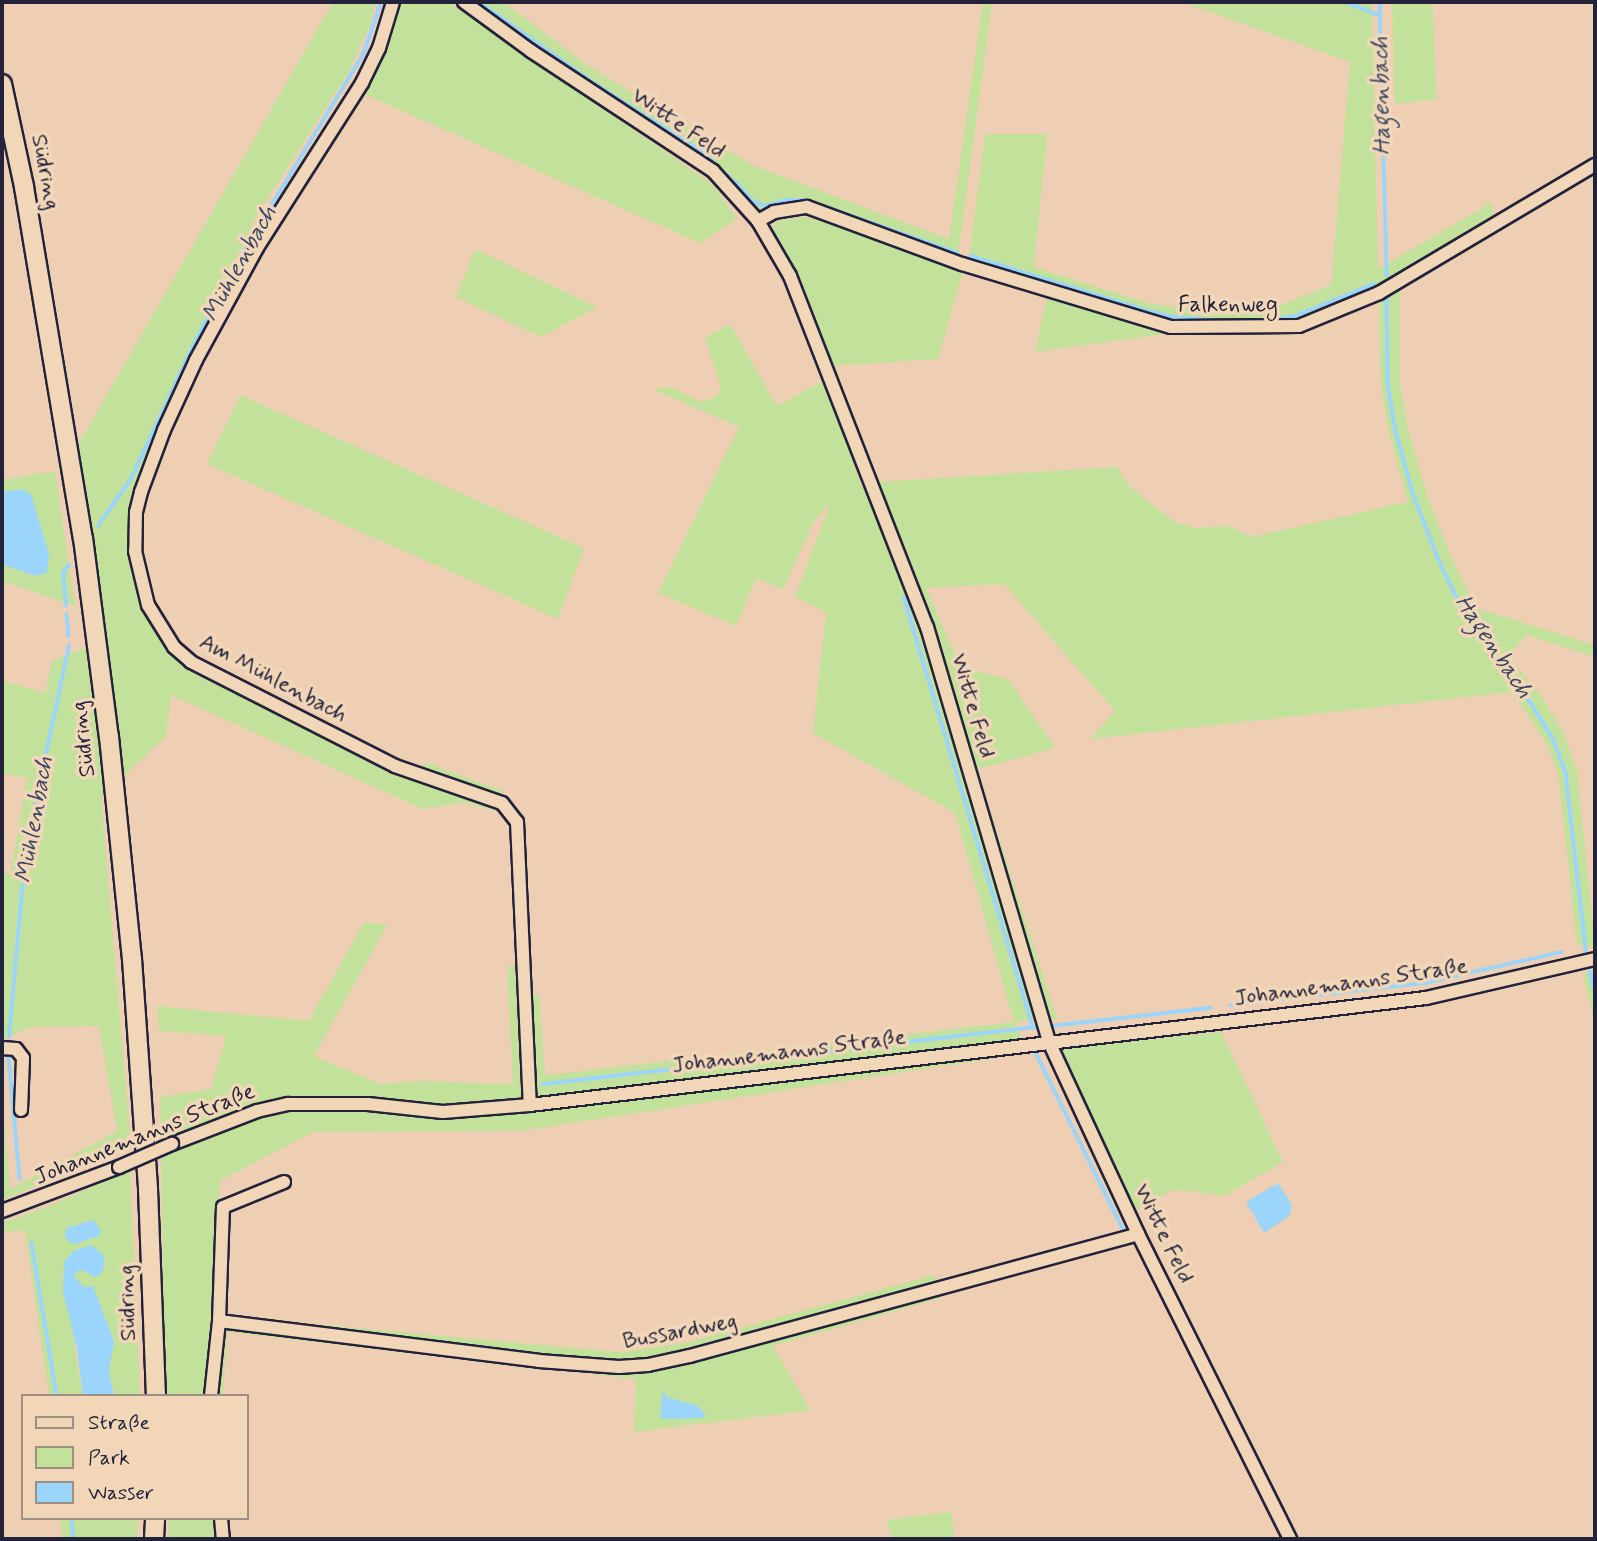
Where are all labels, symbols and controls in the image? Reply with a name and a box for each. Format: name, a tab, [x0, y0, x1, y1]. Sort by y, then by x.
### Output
water label: Hagenbach	[1367, 36, 1397, 156]
street label: Witte Feld	[625, 82, 731, 166]
street label: Südring	[24, 132, 66, 212]
water label: Mühlenbach	[196, 201, 284, 327]
street label: Falkenweg	[1178, 291, 1278, 319]
water label: Hagenbach	[1448, 590, 1538, 704]
street label: Am Mühlenbach	[195, 629, 351, 729]
street label: Witte Feld	[944, 650, 1000, 762]
street label: Südring	[66, 699, 102, 779]
water label: Mühlenbach	[10, 755, 60, 885]
street label: Johannemanns Straße	[1234, 953, 1468, 1013]
street label: Johannemanns Straße	[672, 1024, 906, 1080]
street label: Johannemanns Straße	[33, 1079, 257, 1191]
street label: Witte Feld	[1127, 1179, 1199, 1289]
street label: Südring	[113, 1264, 143, 1342]
street label: Bussardweg	[621, 1307, 739, 1357]
legend	[21, 1394, 248, 1520]
text: Straße	[88, 1409, 150, 1437]
text: Park	[88, 1444, 130, 1472]
text: Wasser	[88, 1479, 154, 1507]

